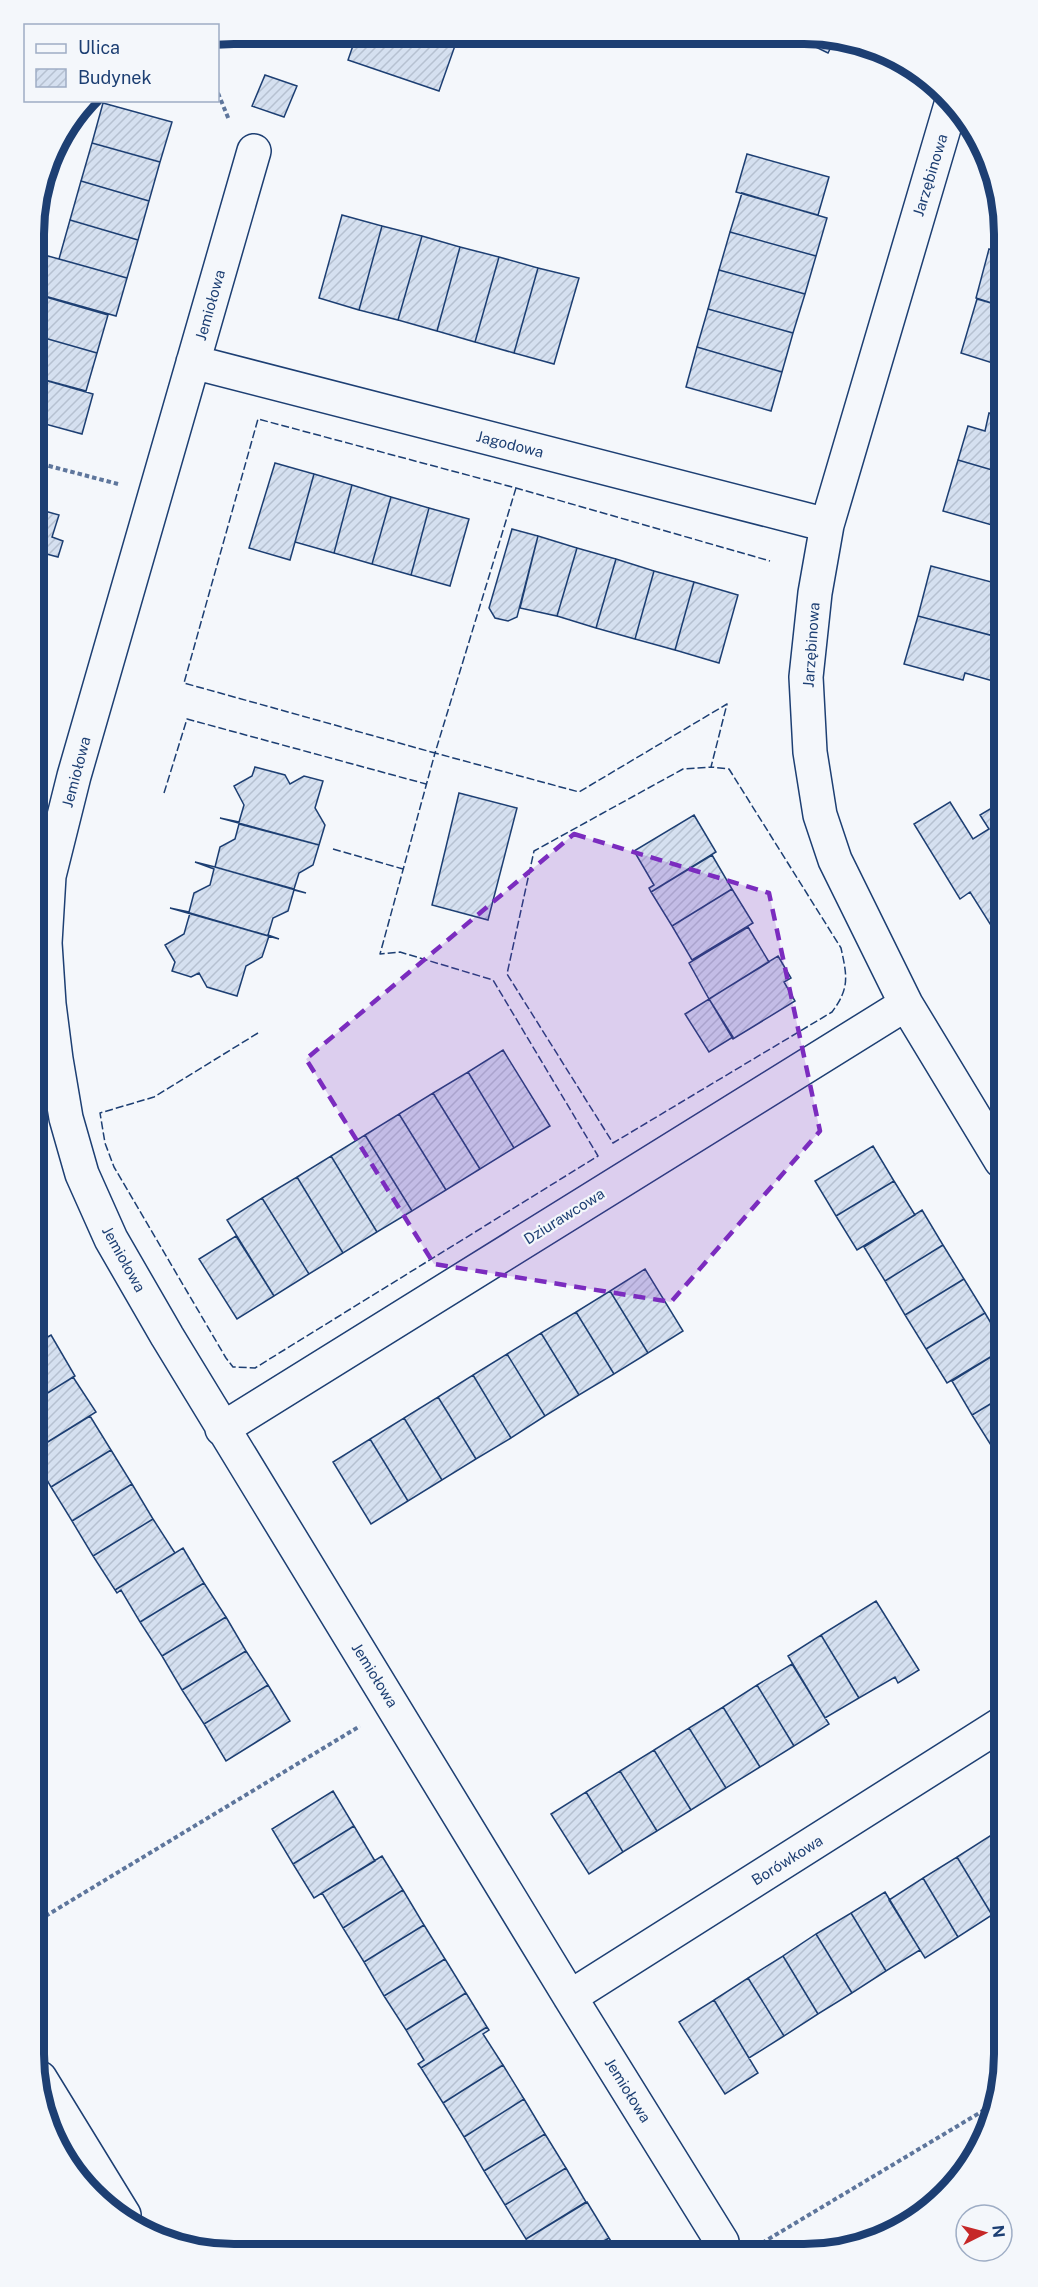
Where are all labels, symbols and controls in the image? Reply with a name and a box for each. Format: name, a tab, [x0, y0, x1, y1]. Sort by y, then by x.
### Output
legend	[24, 24, 219, 102]
text: Ulica	[78, 37, 120, 58]
text: Budynek	[78, 67, 152, 88]
street label: Jarzębinowa	[909, 132, 951, 218]
street label: Jemiołowa	[192, 268, 228, 342]
street label: Jagodowa	[475, 427, 545, 461]
street label: Jarzębinowa	[800, 602, 822, 688]
street label: Jemiołowa	[58, 735, 94, 809]
street label: Dziurawcowa	[521, 1185, 607, 1247]
street label: Jemiołowa	[99, 1223, 149, 1295]
street label: Jemiołowa	[349, 1640, 401, 1710]
street label: Borówkowa	[748, 1831, 826, 1889]
street label: Jemiołowa	[602, 2055, 654, 2125]
north arrow	[954, 2203, 1014, 2263]
text: N	[988, 2224, 1009, 2239]

